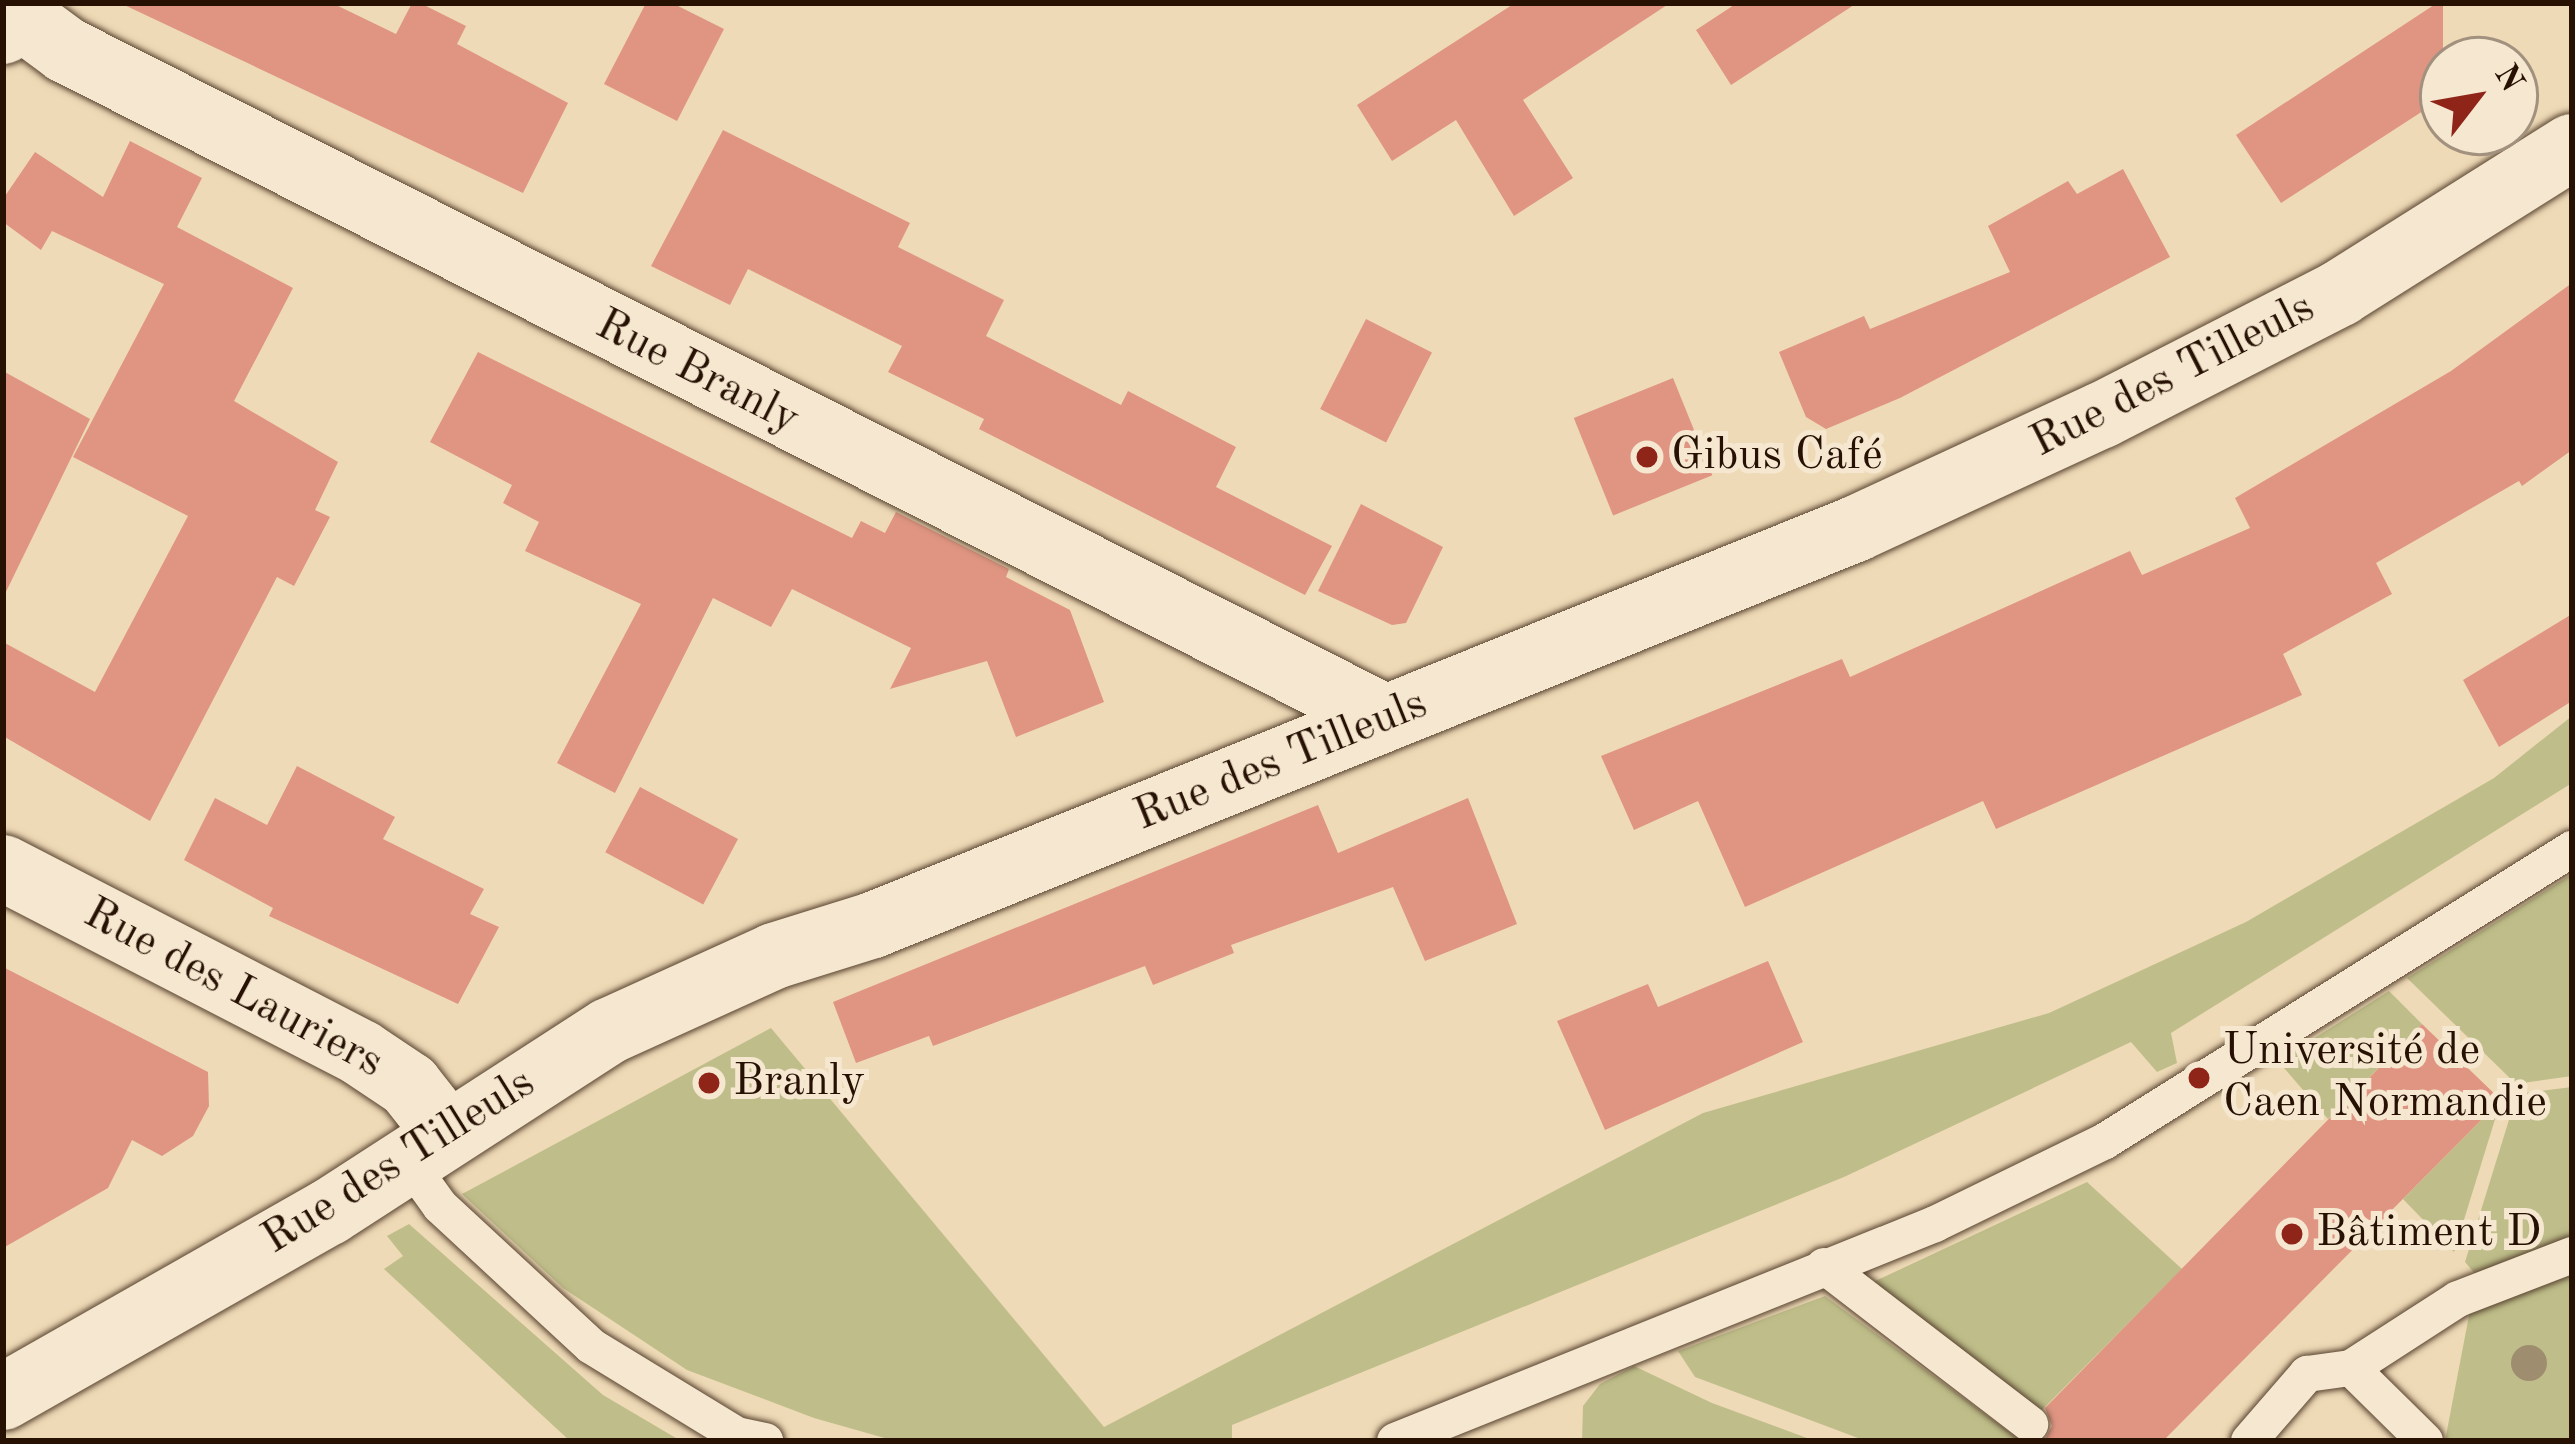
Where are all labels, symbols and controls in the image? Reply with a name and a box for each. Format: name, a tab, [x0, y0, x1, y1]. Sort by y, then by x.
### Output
north arrow	[2419, 36, 2539, 156]
text: N	[2487, 59, 2528, 98]
street label: Rue des Tilleuls	[2022, 281, 2324, 471]
street label: Rue Branly	[586, 299, 808, 447]
place label: Gibus Café	[1671, 430, 1883, 484]
marker: Gibus Café	[1634, 444, 1660, 470]
street label: Rue des Tilleuls	[1127, 678, 1435, 844]
street label: Rue des Lauriers	[74, 887, 392, 1091]
place label: Université de Caen Normandie	[2223, 1025, 2547, 1131]
place label: Branly	[733, 1056, 865, 1110]
street label: Rue des Tilleuls	[253, 1057, 545, 1267]
marker: Université de Caen Normandie	[2186, 1065, 2212, 1091]
marker: Branly	[696, 1070, 722, 1096]
place label: Bâtiment D	[2316, 1207, 2541, 1261]
marker: Bâtiment D	[2279, 1221, 2305, 1247]

